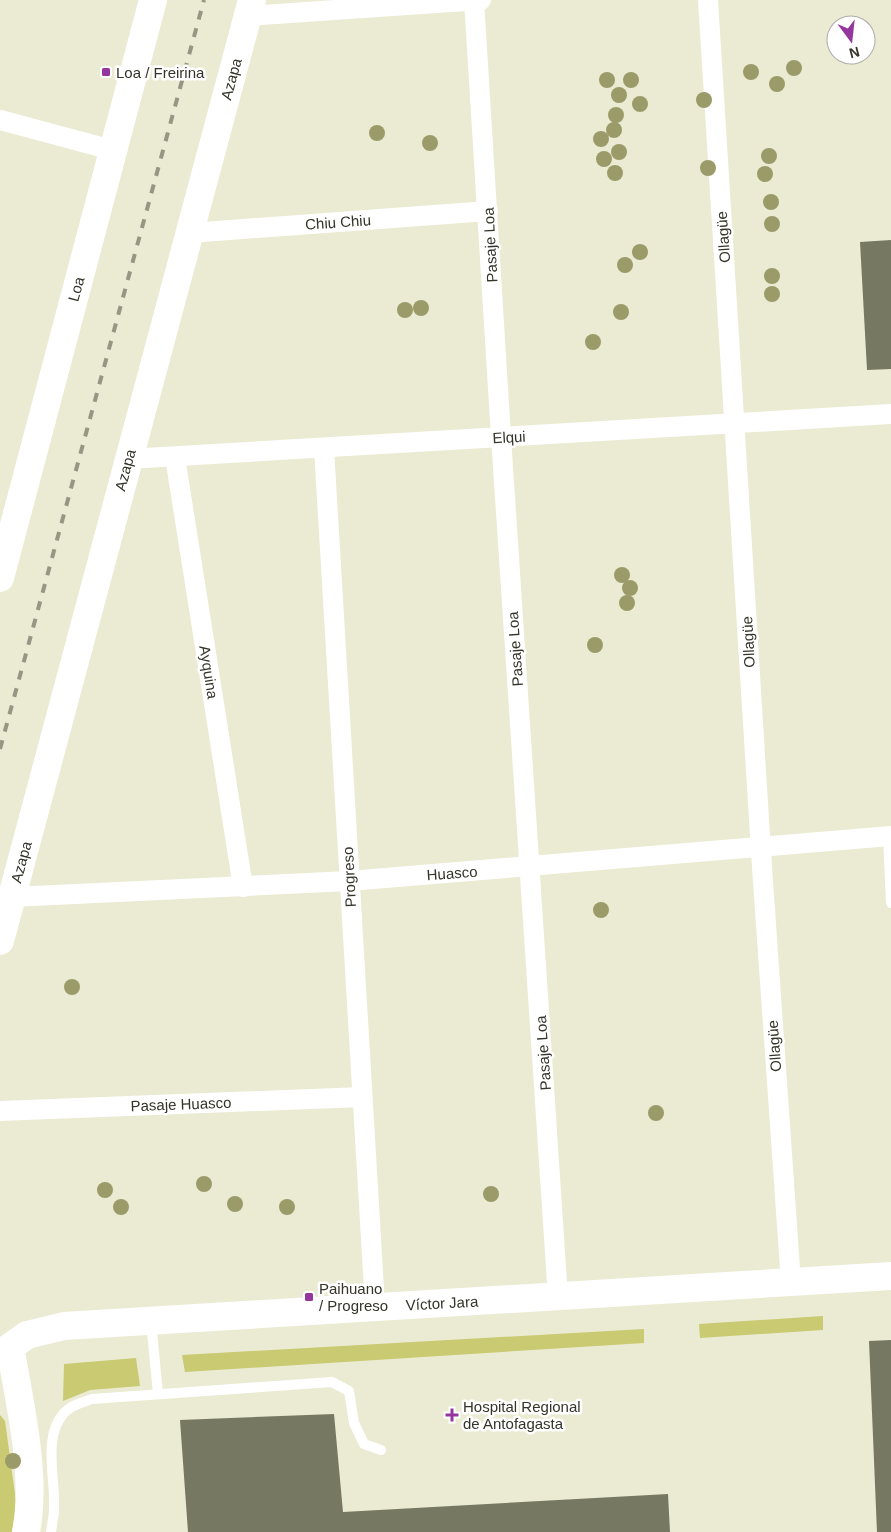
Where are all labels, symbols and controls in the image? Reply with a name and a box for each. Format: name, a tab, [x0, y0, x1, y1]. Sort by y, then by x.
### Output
north arrow	[826, 15, 876, 65]
text: N	[847, 44, 861, 62]
street label: Azapa	[217, 56, 245, 102]
place label: Loa / Freirina	[116, 64, 205, 81]
marker: Loa / Freirina	[100, 66, 112, 78]
street label: Pasaje Loa	[480, 206, 500, 283]
street label: Chiu Chiu	[305, 211, 371, 233]
street label: Ollagüe	[713, 211, 733, 263]
street label: Loa	[65, 274, 88, 303]
street label: Elqui	[492, 428, 526, 446]
street label: Azapa	[111, 447, 139, 493]
street label: Pasaje Loa	[504, 610, 526, 687]
street label: Ollagüe	[738, 616, 758, 668]
street label: Ayquina	[196, 644, 222, 701]
street label: Azapa	[7, 839, 35, 885]
street label: Progreso	[339, 846, 359, 908]
street label: Huasco	[426, 863, 478, 883]
street label: Pasaje Loa	[532, 1014, 554, 1091]
street label: Ollagüe	[764, 1020, 784, 1072]
street label: Pasaje Huasco	[130, 1094, 232, 1114]
place label: Paihuano / Progreso	[319, 1280, 388, 1314]
marker: Paihuano / Progreso	[303, 1291, 315, 1303]
street label: Víctor Jara	[405, 1293, 479, 1313]
place label: Hospital Regional de Antofagasta	[463, 1398, 581, 1432]
marker: Hospital Regional de Antofagasta	[445, 1408, 459, 1422]

